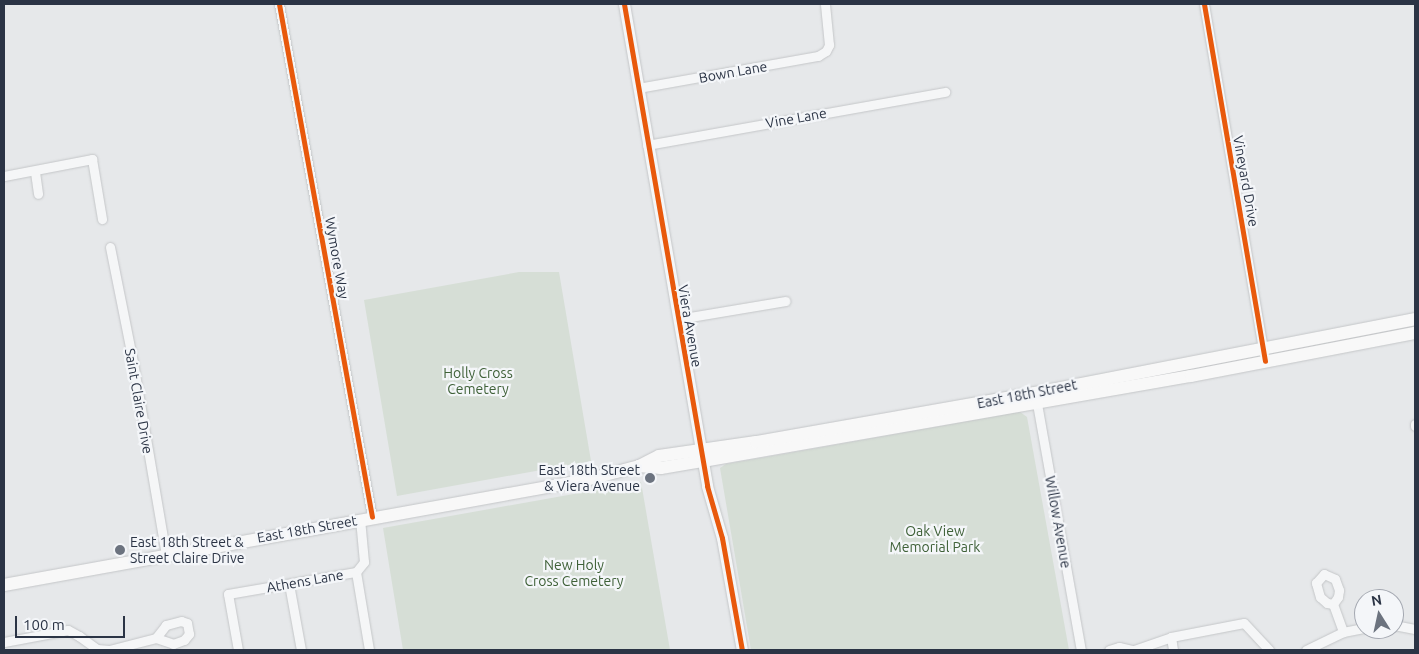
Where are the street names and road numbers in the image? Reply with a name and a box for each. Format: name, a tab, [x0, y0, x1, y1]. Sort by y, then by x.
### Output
street label: Bown Lane	[697, 58, 769, 86]
street label: Vine Lane	[764, 104, 828, 132]
street label: Vineyard Drive	[1230, 134, 1262, 228]
street label: Wymore Way	[322, 216, 352, 300]
street label: Viera Avenue	[674, 284, 706, 368]
street label: Saint Claire Drive	[121, 347, 157, 455]
street label: East 18th Street	[976, 376, 1078, 412]
street label: Willow Avenue	[1042, 475, 1074, 569]
street label: East 18th Street	[256, 512, 358, 546]
street label: Athens Lane	[265, 566, 345, 596]

